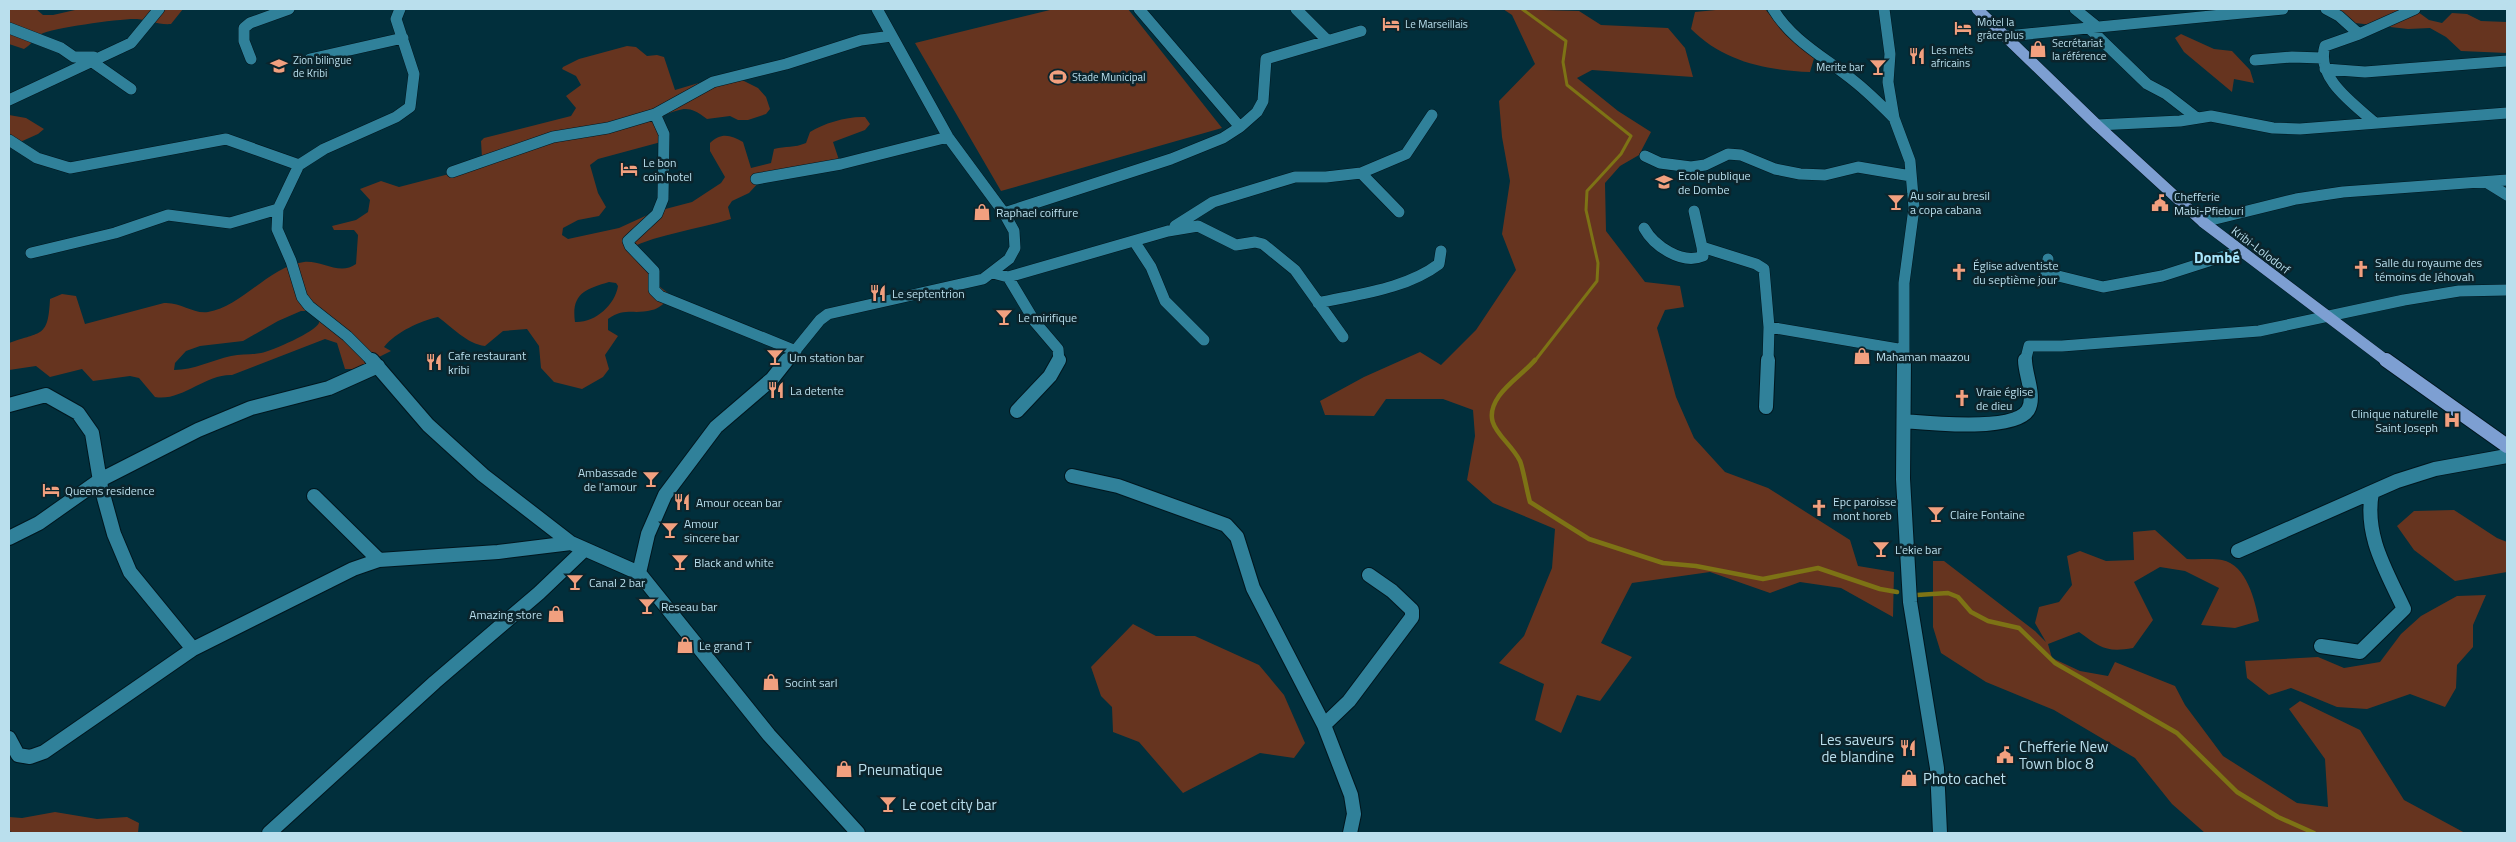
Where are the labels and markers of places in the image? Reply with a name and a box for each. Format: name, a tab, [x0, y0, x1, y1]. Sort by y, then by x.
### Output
hotel icon: Le Marseillais	[1381, 14, 1401, 34]
place label: Motel la grâce plus	[1977, 14, 2024, 43]
place label: Le Marseillais	[1405, 16, 1468, 32]
hotel icon: Motel la grâce plus	[1953, 18, 1973, 38]
place label: Secrétariat la référence	[2052, 35, 2107, 64]
shop icon: Secrétariat la référence	[2028, 39, 2048, 59]
place label: Les mets africains	[1931, 42, 1973, 71]
restaurant icon: Les mets africains	[1907, 46, 1927, 66]
place label: Zion bilingue de Kribi	[293, 52, 352, 81]
school or university icon: Zion bilingue de Kribi	[269, 56, 289, 76]
bar icon: Merite bar	[1868, 57, 1888, 77]
place label: Merite bar	[1816, 59, 1864, 75]
sports icon: Stade Municipal	[1048, 67, 1068, 87]
place label: Stade Municipal	[1072, 69, 1145, 85]
place label: Le bon coin hotel	[643, 153, 692, 186]
hotel icon: Le bon coin hotel	[619, 159, 639, 179]
place label: Ecole publique de Dombe	[1678, 166, 1751, 199]
school or university icon: Ecole publique de Dombe	[1654, 172, 1674, 192]
place label: Au soir au bresil a copa cabana	[1910, 186, 1990, 219]
place label: Chefferie Mabi-Pfieburi	[2174, 187, 2244, 220]
bar icon: Au soir au bresil a copa cabana	[1886, 192, 1906, 212]
public building icon: Chefferie Mabi-Pfieburi	[2150, 193, 2170, 213]
shop icon: Raphael coiffure	[972, 202, 992, 222]
place label: Raphael coiffure	[996, 203, 1078, 222]
place label: Salle du royaume des témoins de Jéhovah	[2375, 253, 2483, 286]
place label: Église adventiste du septième jour	[1973, 256, 2059, 289]
church icon: Salle du royaume des témoins de Jéhovah	[2351, 259, 2371, 279]
church icon: Église adventiste du septième jour	[1949, 262, 1969, 282]
restaurant icon: Le septentrion	[868, 283, 888, 303]
place label: Le septentrion	[892, 284, 965, 303]
bar icon: Le mirifique	[994, 307, 1014, 327]
place label: Le mirifique	[1018, 308, 1077, 327]
place label: Cafe restaurant kribi	[448, 346, 527, 379]
shop icon: Mahaman maazou	[1852, 346, 1872, 366]
bar icon: Um station bar	[765, 347, 785, 367]
place label: Mahaman maazou	[1876, 347, 1970, 366]
place label: Um station bar	[789, 348, 864, 367]
restaurant icon: Cafe restaurant kribi	[424, 352, 444, 372]
restaurant icon: La detente	[766, 380, 786, 400]
place label: La detente	[790, 381, 844, 400]
place label: Vraie église de dieu	[1976, 382, 2033, 415]
church icon: Vraie église de dieu	[1952, 388, 1972, 408]
place label: Clinique naturelle Saint Joseph	[2351, 404, 2438, 437]
hospital icon: Clinique naturelle Saint Joseph	[2442, 410, 2462, 430]
place label: Ambassade de l'amour	[578, 463, 637, 496]
bar icon: Ambassade de l'amour	[641, 469, 661, 489]
hotel icon: Queens residence	[41, 480, 61, 500]
place label: Queens residence	[65, 481, 154, 500]
restaurant icon: Amour ocean bar	[672, 492, 692, 512]
place label: Epc paroisse mont horeb	[1833, 492, 1896, 525]
place label: Amour ocean bar	[696, 493, 782, 512]
church icon: Epc paroisse mont horeb	[1809, 498, 1829, 518]
bar icon: Claire Fontaine	[1926, 504, 1946, 524]
place label: Claire Fontaine	[1950, 505, 2025, 524]
place label: Amour sincere bar	[684, 514, 739, 547]
bar icon: Amour sincere bar	[660, 520, 680, 540]
bar icon: L'ekie bar	[1871, 539, 1891, 559]
place label: L'ekie bar	[1895, 540, 1942, 559]
bar icon: Black and white	[670, 552, 690, 572]
place label: Black and white	[694, 553, 774, 572]
bar icon: Canal 2 bar	[565, 572, 585, 592]
place label: Canal 2 bar	[589, 573, 645, 592]
bar icon: Reseau bar	[637, 596, 657, 616]
place label: Reseau bar	[661, 597, 717, 616]
shop icon: Amazing store	[546, 604, 566, 624]
place label: Amazing store	[469, 605, 542, 624]
shop icon: Le grand T	[675, 635, 695, 655]
place label: Le grand T	[699, 636, 752, 655]
shop icon: Socint sarl	[761, 672, 781, 692]
place label: Socint sarl	[785, 673, 837, 692]
place label: Les saveurs de blandine	[1820, 728, 1894, 768]
place label: Chefferie New Town bloc 8	[2019, 735, 2109, 775]
restaurant icon: Les saveurs de blandine	[1898, 738, 1918, 758]
public building icon: Chefferie New Town bloc 8	[1995, 745, 2015, 765]
place label: Pneumatique	[858, 758, 943, 781]
shop icon: Pneumatique	[834, 759, 854, 779]
place label: Photo cachet	[1923, 767, 2006, 790]
shop icon: Photo cachet	[1899, 768, 1919, 788]
place label: Le coet city bar	[902, 793, 997, 816]
bar icon: Le coet city bar	[878, 794, 898, 814]

